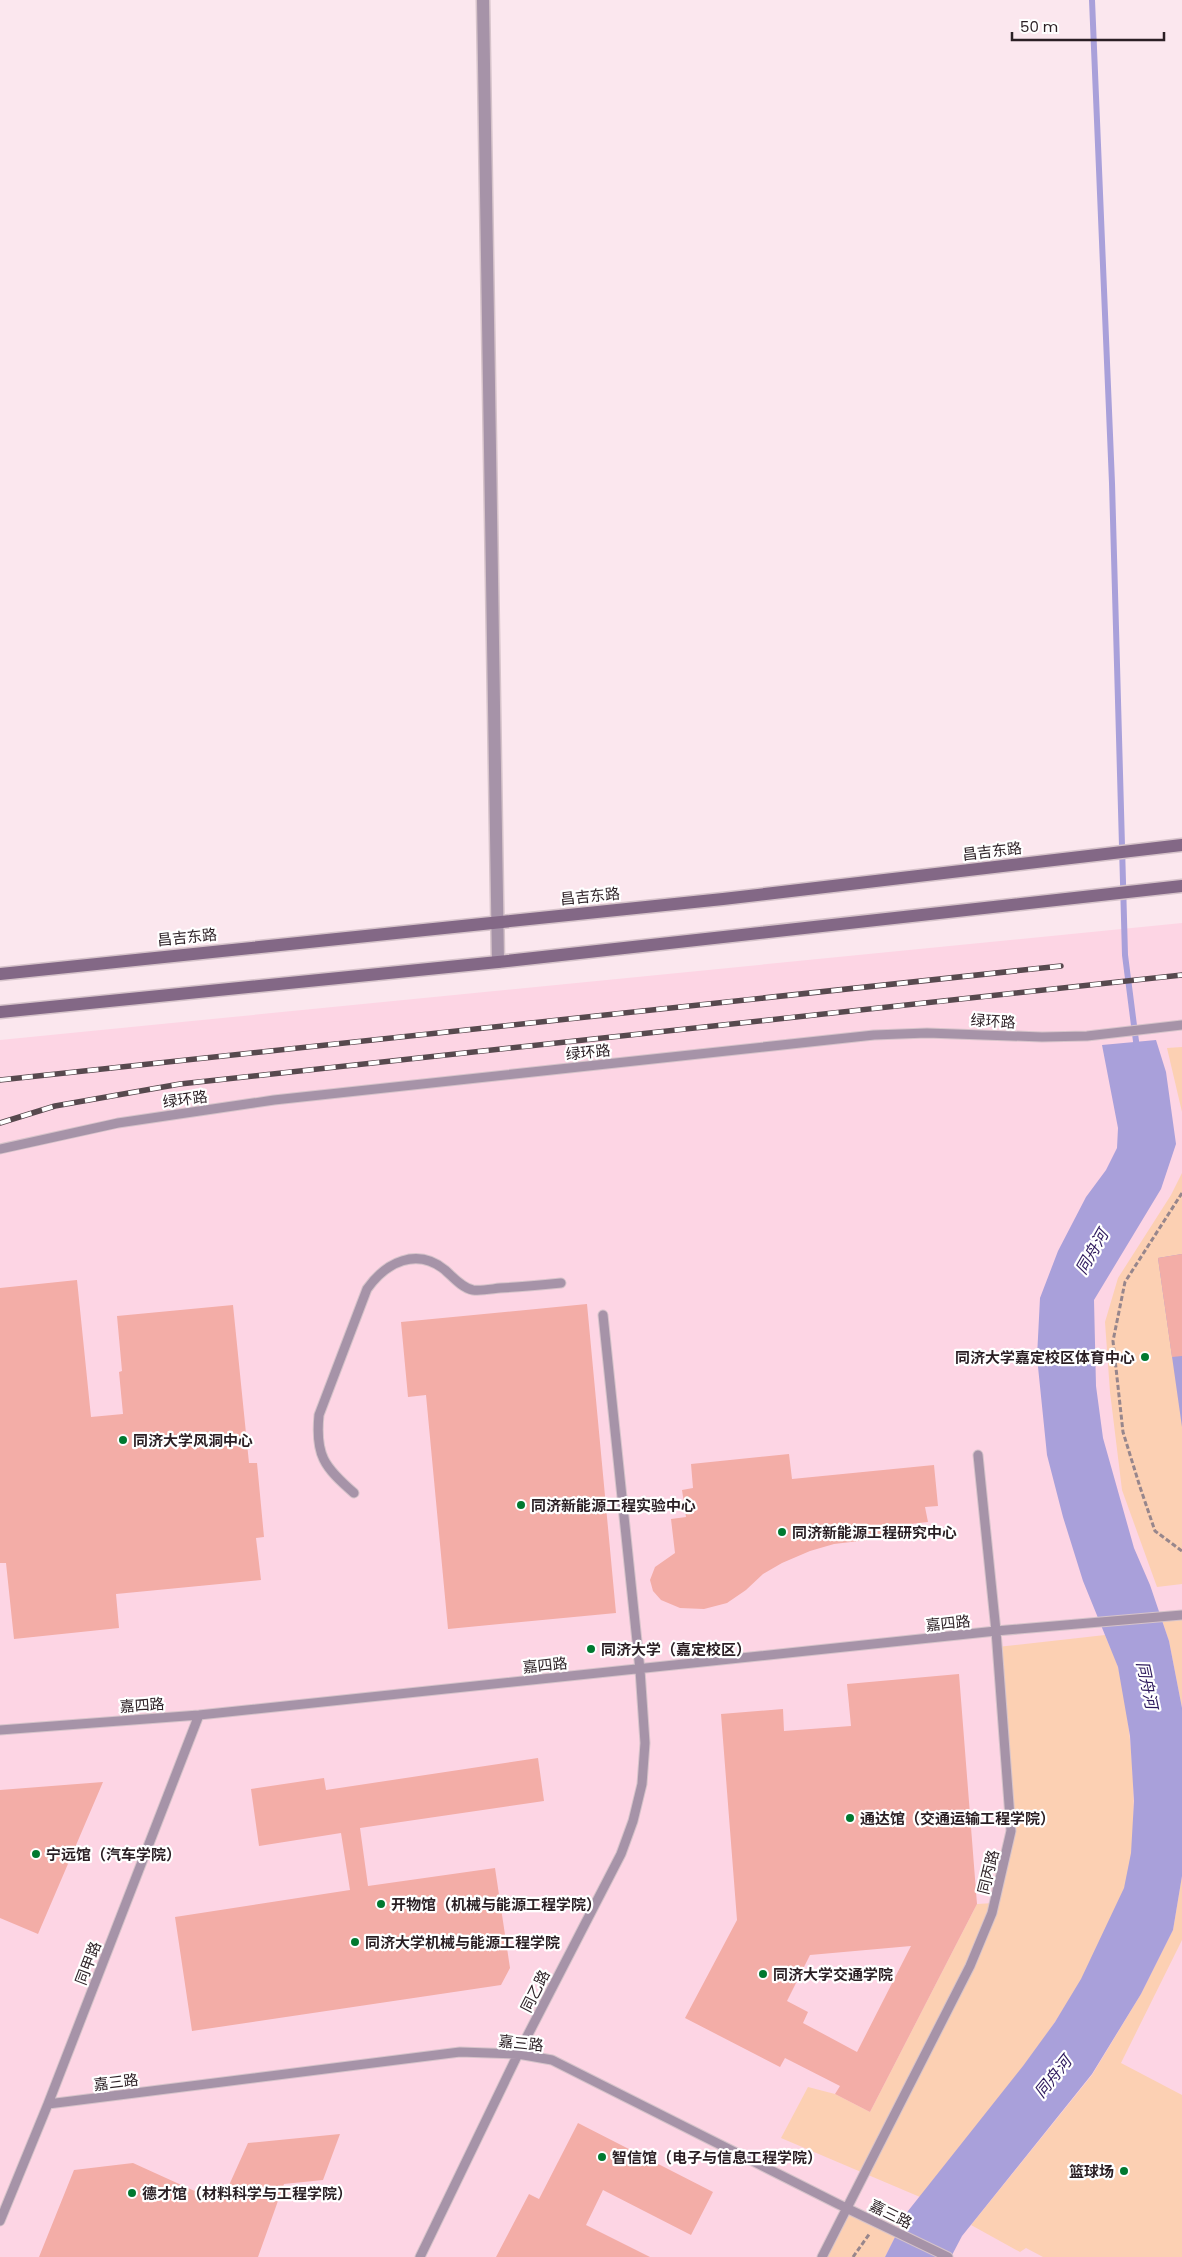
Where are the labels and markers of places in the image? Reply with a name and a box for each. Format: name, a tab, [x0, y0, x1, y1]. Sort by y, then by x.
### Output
place label: 同济大学嘉定校区体育中心	[955, 1347, 1135, 1368]
marker: 同济大学嘉定校区体育中心	[1139, 1351, 1151, 1363]
place label: 同济大学风洞中心	[133, 1430, 253, 1451]
marker: 同济大学风洞中心	[117, 1434, 129, 1446]
place label: 同济新能源工程实验中心	[531, 1495, 696, 1516]
marker: 同济新能源工程实验中心	[515, 1499, 527, 1511]
place label: 同济新能源工程研究中心	[792, 1522, 957, 1543]
marker: 同济新能源工程研究中心	[776, 1526, 788, 1538]
place label: 同济大学（嘉定校区）	[601, 1639, 751, 1660]
marker: 同济大学（嘉定校区）	[585, 1643, 597, 1655]
place label: 通达馆（交通运输工程学院）	[860, 1808, 1055, 1829]
marker: 通达馆（交通运输工程学院）	[844, 1812, 856, 1824]
place label: 宁远馆（汽车学院）	[46, 1844, 181, 1865]
marker: 宁远馆（汽车学院）	[30, 1848, 42, 1860]
place label: 开物馆（机械与能源工程学院）	[391, 1894, 601, 1915]
marker: 开物馆（机械与能源工程学院）	[375, 1898, 387, 1910]
place label: 同济大学机械与能源工程学院	[365, 1932, 560, 1953]
marker: 同济大学机械与能源工程学院	[349, 1936, 361, 1948]
place label: 同济大学交通学院	[773, 1964, 893, 1985]
marker: 同济大学交通学院	[757, 1968, 769, 1980]
place label: 智信馆（电子与信息工程学院）	[612, 2147, 822, 2168]
marker: 智信馆（电子与信息工程学院）	[596, 2151, 608, 2163]
place label: 篮球场	[1069, 2161, 1114, 2182]
marker: 篮球场	[1118, 2165, 1130, 2177]
place label: 德才馆（材料科学与工程学院）	[142, 2183, 352, 2204]
marker: 德才馆（材料科学与工程学院）	[126, 2187, 138, 2199]

